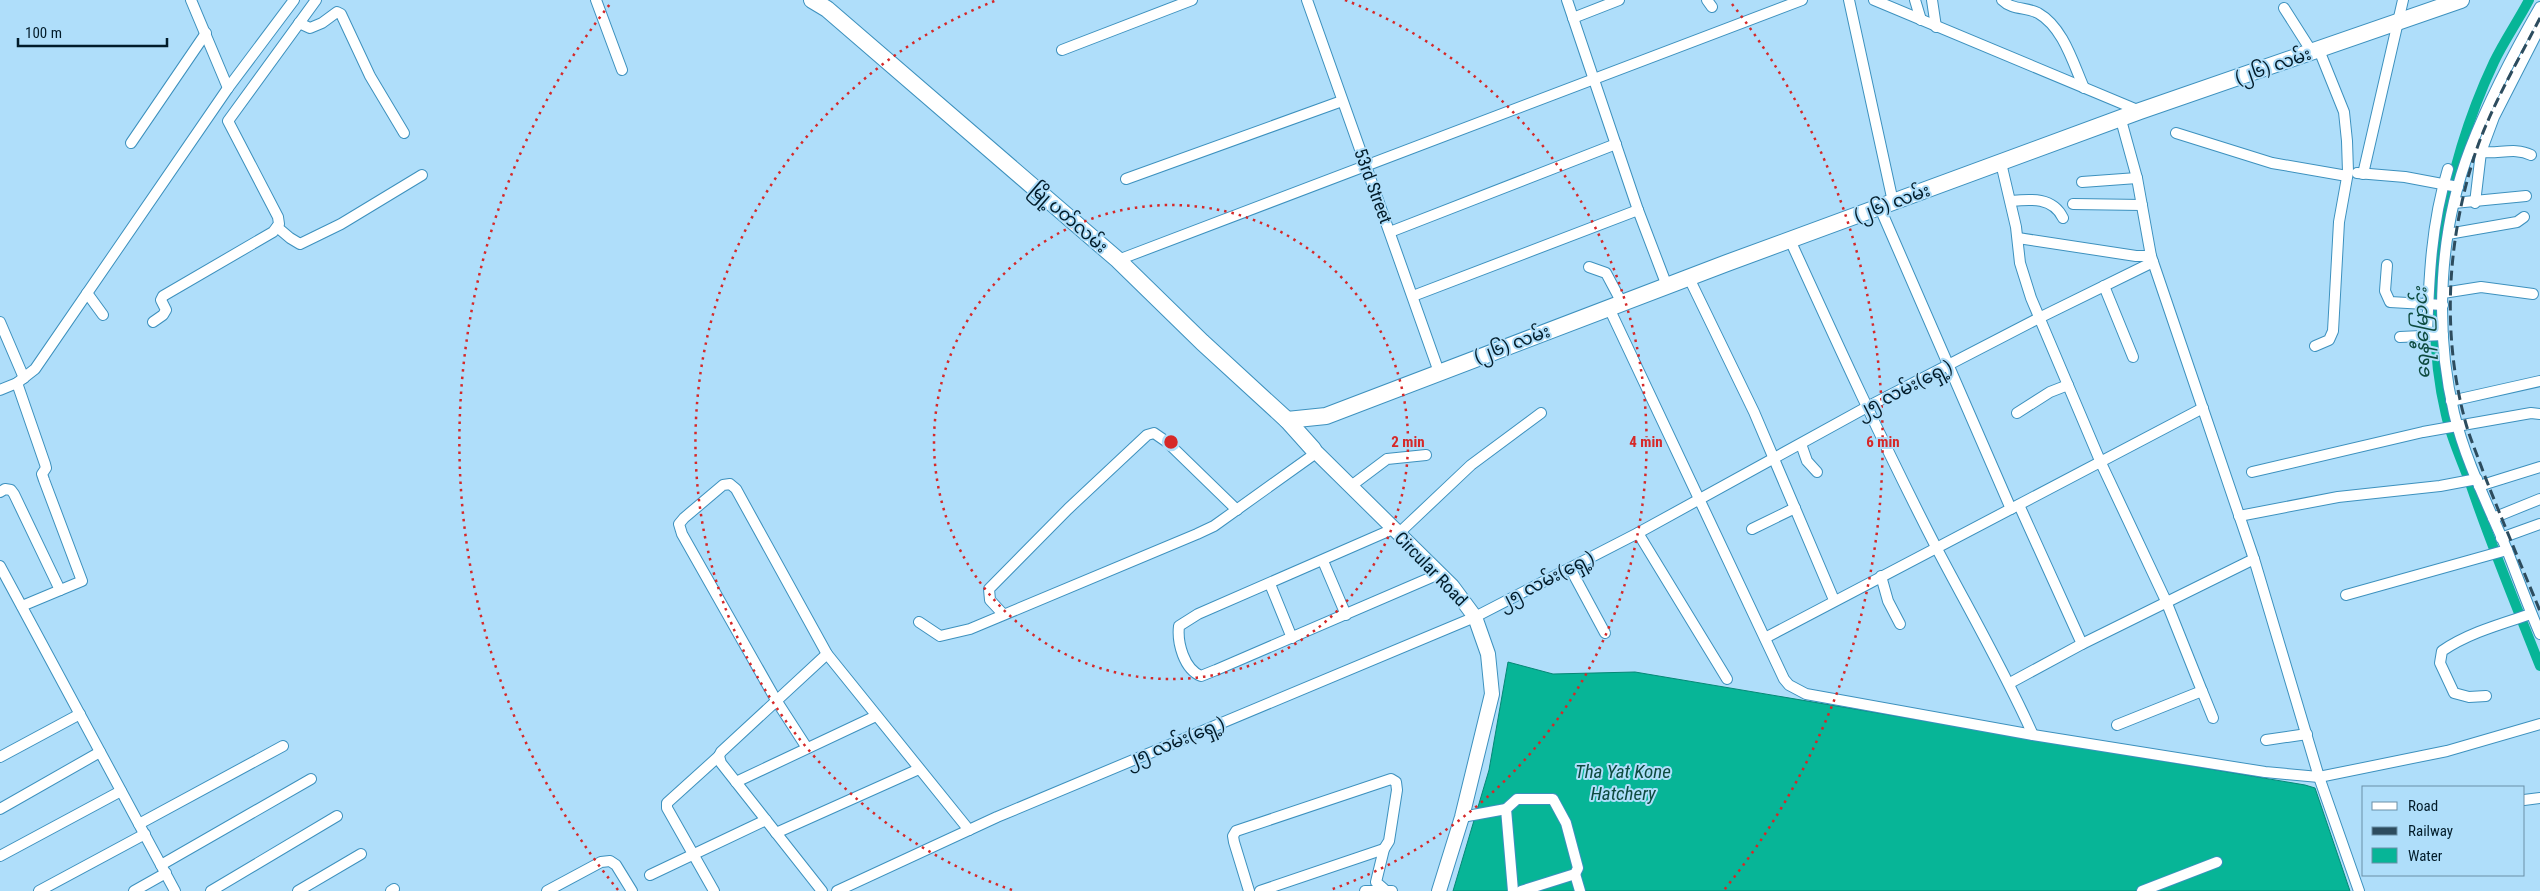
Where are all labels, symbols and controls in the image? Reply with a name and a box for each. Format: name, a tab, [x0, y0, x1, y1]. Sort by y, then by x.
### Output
scale bar	[18, 15, 166, 47]
text: 100 m	[25, 24, 62, 42]
street label: (၂၆) လမ်း	[2231, 41, 2315, 93]
street label: 53rd Street	[1350, 145, 1397, 226]
street label: မြို့ပတ်လမ်း	[1023, 176, 1114, 261]
street label: (၂၆) လမ်း	[1850, 177, 1934, 231]
water label: ရေနီမြောင်း	[2406, 285, 2439, 380]
street label: (၂၆) လမ်း	[1470, 318, 1554, 372]
street label: ၂၅ လမ်း(ရှေ့)	[1851, 353, 1958, 426]
centre of rings	[1162, 433, 1180, 451]
text: 2 min	[1391, 433, 1425, 451]
text: 4 min	[1629, 433, 1663, 451]
text: 6 min	[1866, 433, 1900, 451]
street label: Circular Road	[1391, 527, 1472, 610]
street label: ၂၅ လမ်း(ရှေ့)	[1493, 544, 1600, 617]
street label: ၂၅ လမ်း(ရှေ့)	[1121, 710, 1230, 776]
water label: Tha Yat Kone Hatchery	[1575, 760, 1671, 805]
legend	[2362, 786, 2525, 876]
text: Road	[2408, 797, 2438, 815]
text: Railway	[2408, 822, 2453, 840]
text: Water	[2408, 847, 2443, 865]

